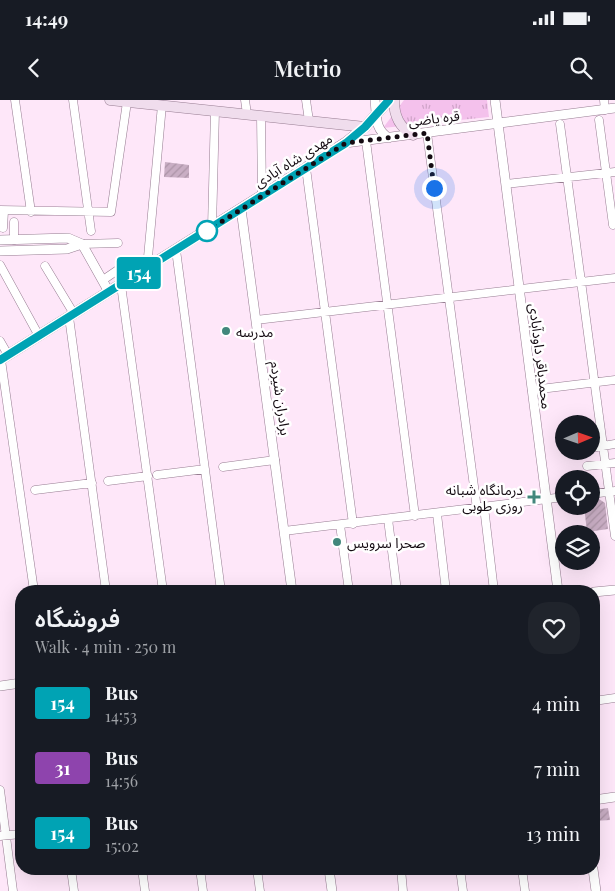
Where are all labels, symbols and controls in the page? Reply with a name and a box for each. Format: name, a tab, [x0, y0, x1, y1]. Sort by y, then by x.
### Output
text: 14:49	[25, 5, 68, 31]
text: Metrio	[274, 53, 341, 83]
icon: back	[20, 54, 48, 82]
icon: search	[567, 54, 595, 82]
street label: قره یاضی	[407, 105, 461, 131]
street label: مهدی شاه آبادی	[250, 128, 336, 192]
your location	[422, 176, 447, 201]
unlabelled marker	[196, 220, 218, 242]
line badge: 154	[110, 257, 168, 289]
text: 154	[127, 261, 151, 285]
street label: محمدباقر داودآبادی	[525, 302, 557, 410]
place label: مدرسه	[236, 322, 273, 341]
marker: مدرسه	[220, 325, 232, 337]
street label: برادران شیردم	[264, 360, 296, 437]
north arrow	[555, 415, 600, 460]
map controls	[555, 415, 600, 570]
button: locate	[555, 470, 600, 515]
place label: درمانگاه شبانه روزی طوبی	[446, 480, 523, 515]
marker: درمانگاه شبانه روزی طوبی	[527, 490, 541, 504]
button: layers	[555, 525, 600, 570]
place label: صحرا سرویس	[347, 533, 426, 552]
marker: صحرا سرویس	[331, 536, 343, 548]
text: فروشگاه	[35, 601, 120, 633]
button: heart	[528, 602, 580, 654]
text: Walk · 4 min · 250 m	[35, 636, 176, 657]
text: Bus	[105, 679, 138, 705]
text: 4 min	[532, 690, 580, 716]
text: 154	[50, 691, 75, 715]
text: 14:53	[105, 705, 137, 726]
text: Bus	[105, 744, 138, 770]
text: 7 min	[534, 755, 580, 781]
text: 31	[55, 756, 70, 780]
text: 14:56	[105, 770, 138, 791]
text: Bus	[105, 809, 138, 835]
text: 13 min	[526, 820, 580, 846]
text: 154	[50, 821, 75, 845]
text: 15:02	[105, 835, 139, 856]

